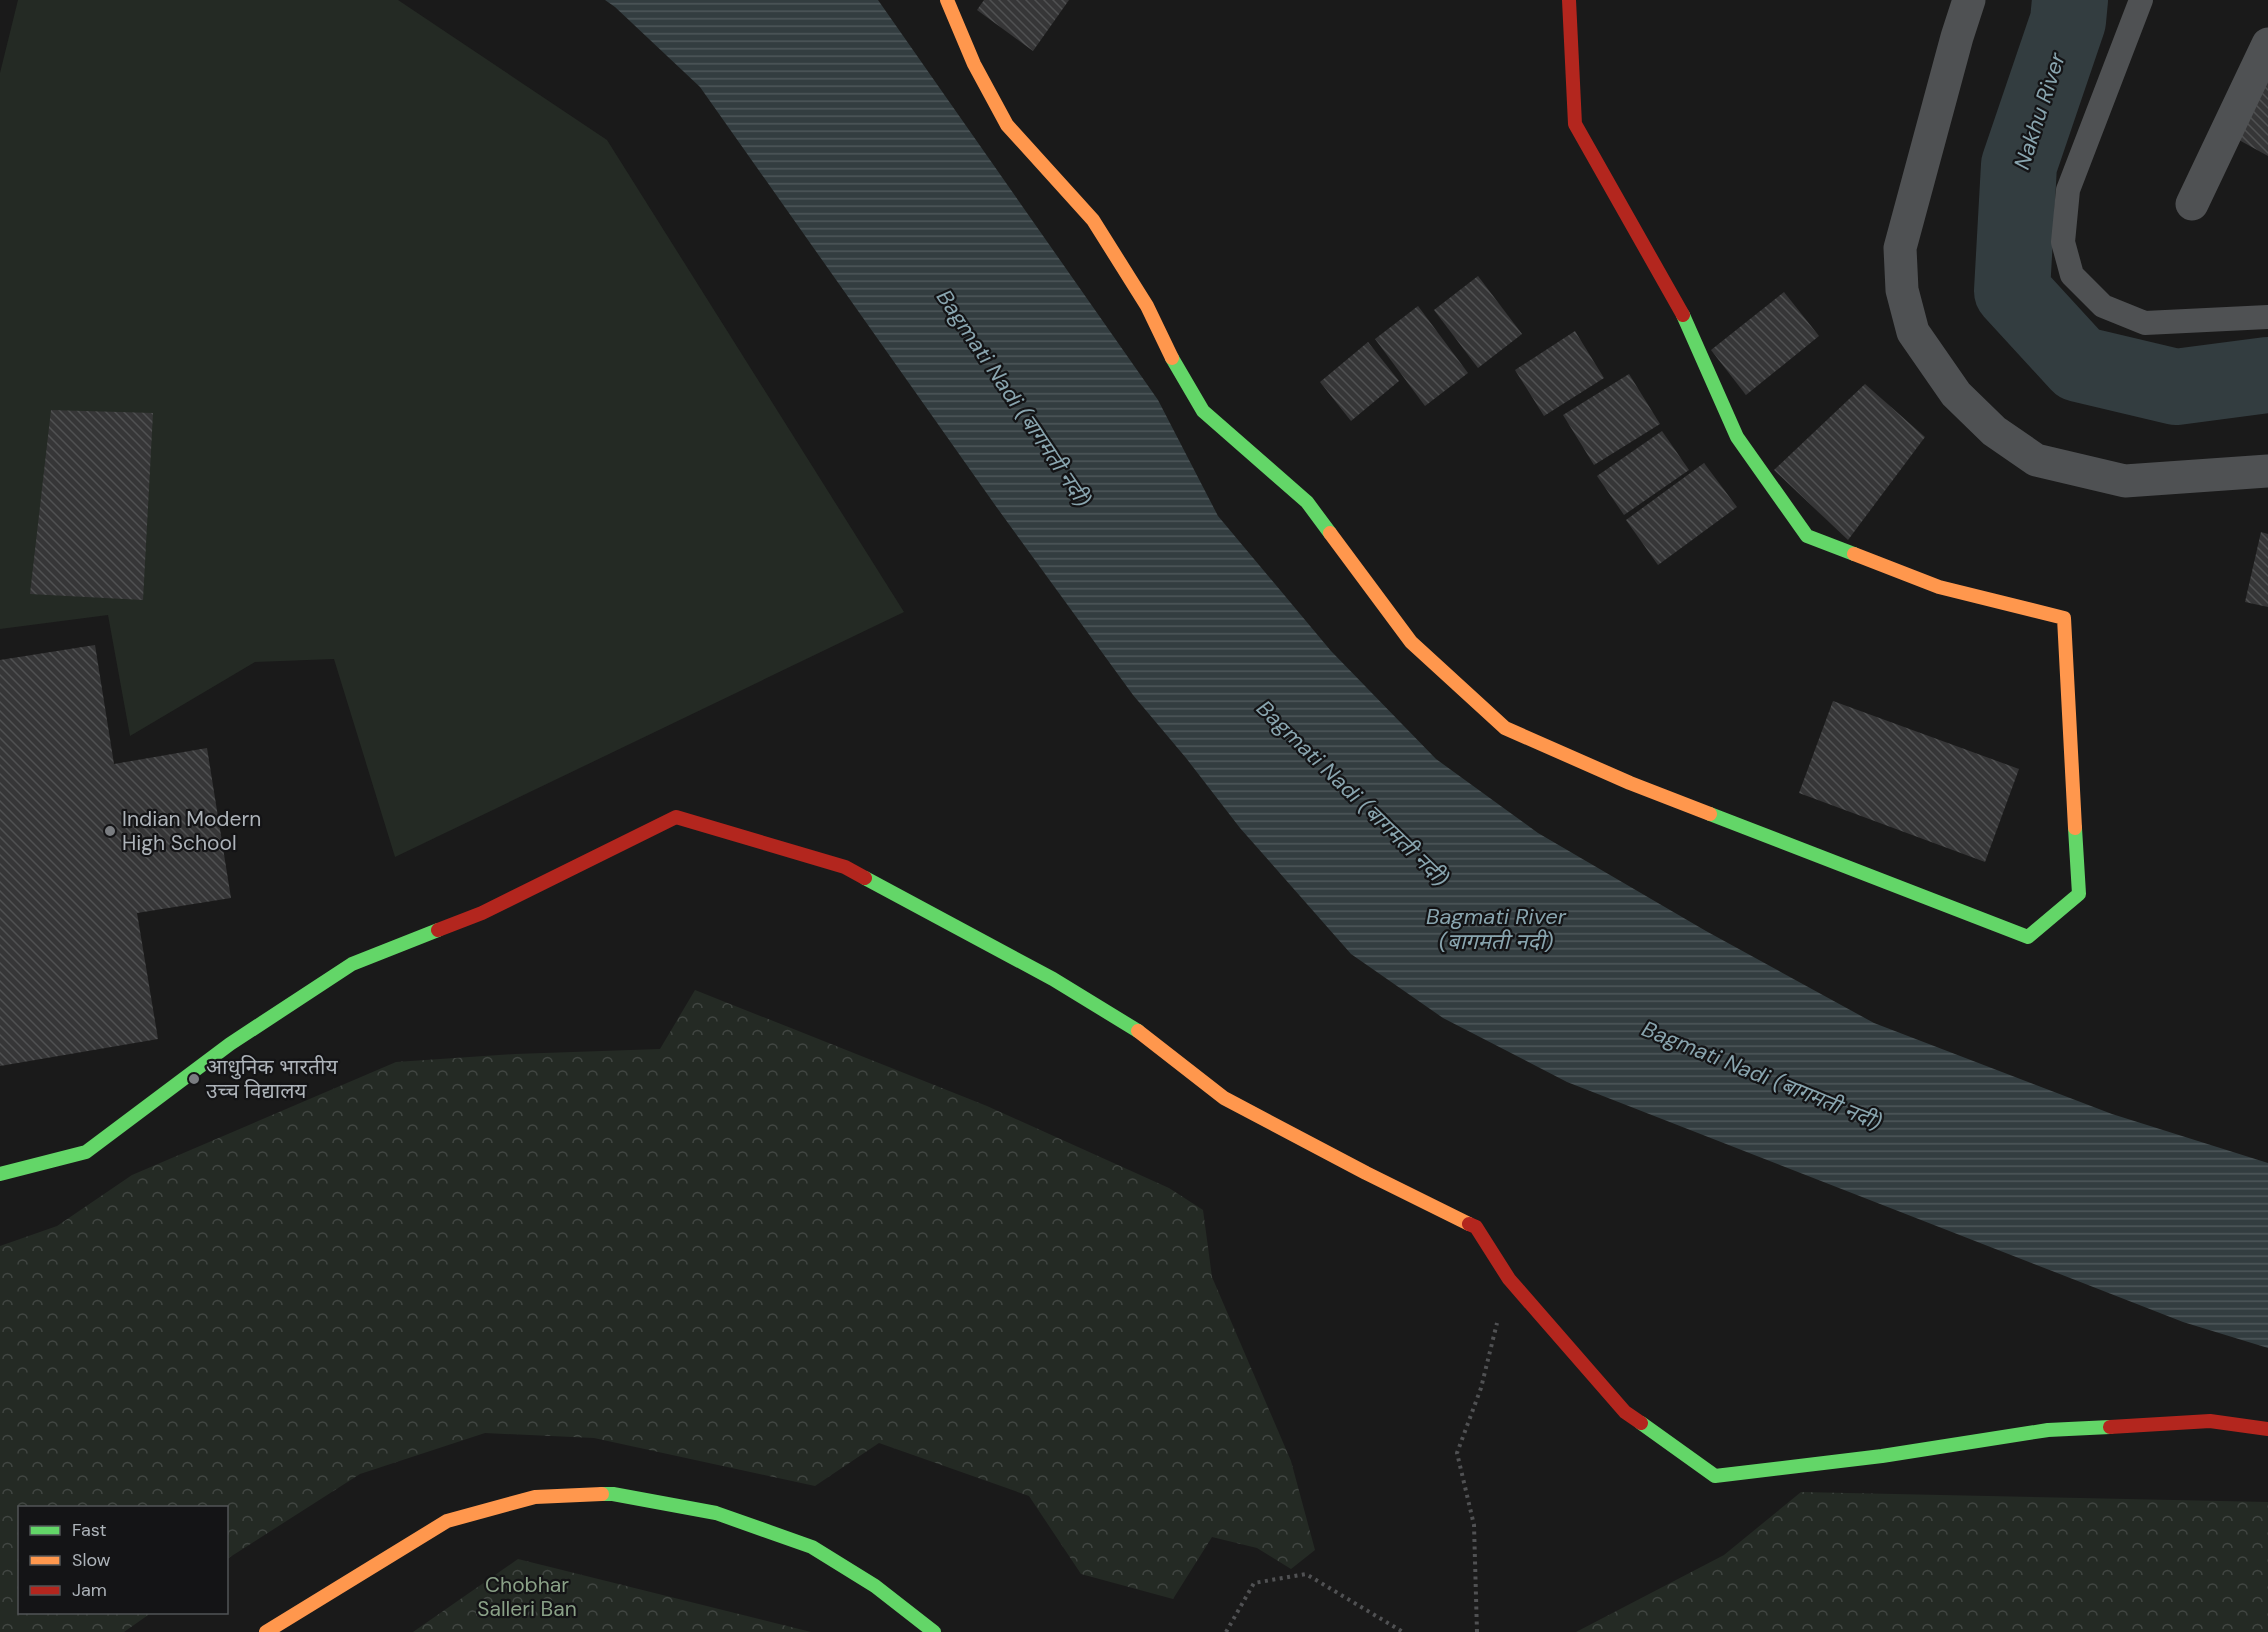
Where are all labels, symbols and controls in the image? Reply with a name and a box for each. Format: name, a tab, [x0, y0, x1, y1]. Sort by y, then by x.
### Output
water label: Nakhu River	[2007, 48, 2072, 173]
water label: Bagmati Nadi (बागमती नदी)	[930, 284, 1097, 513]
water label: Bagmati Nadi (बागमती नदी)	[1251, 694, 1455, 893]
place label: Indian Modern High School	[122, 805, 261, 857]
marker: Indian Modern High School	[103, 824, 117, 838]
water label: Bagmati River (बागमती नदी)	[1426, 902, 1567, 956]
water label: Bagmati Nadi (बागमती नदी)	[1638, 1014, 1886, 1137]
place label: आधुनिक भारतीय उच्च विद्यालय	[206, 1053, 338, 1105]
marker: आधुनिक भारतीय उच्च विद्यालय	[187, 1072, 201, 1086]
legend	[18, 1506, 228, 1614]
text: Fast	[72, 1518, 107, 1542]
text: Slow	[72, 1548, 111, 1572]
park label: Chobhar Salleri Ban	[477, 1571, 577, 1623]
text: Jam	[72, 1578, 107, 1602]

